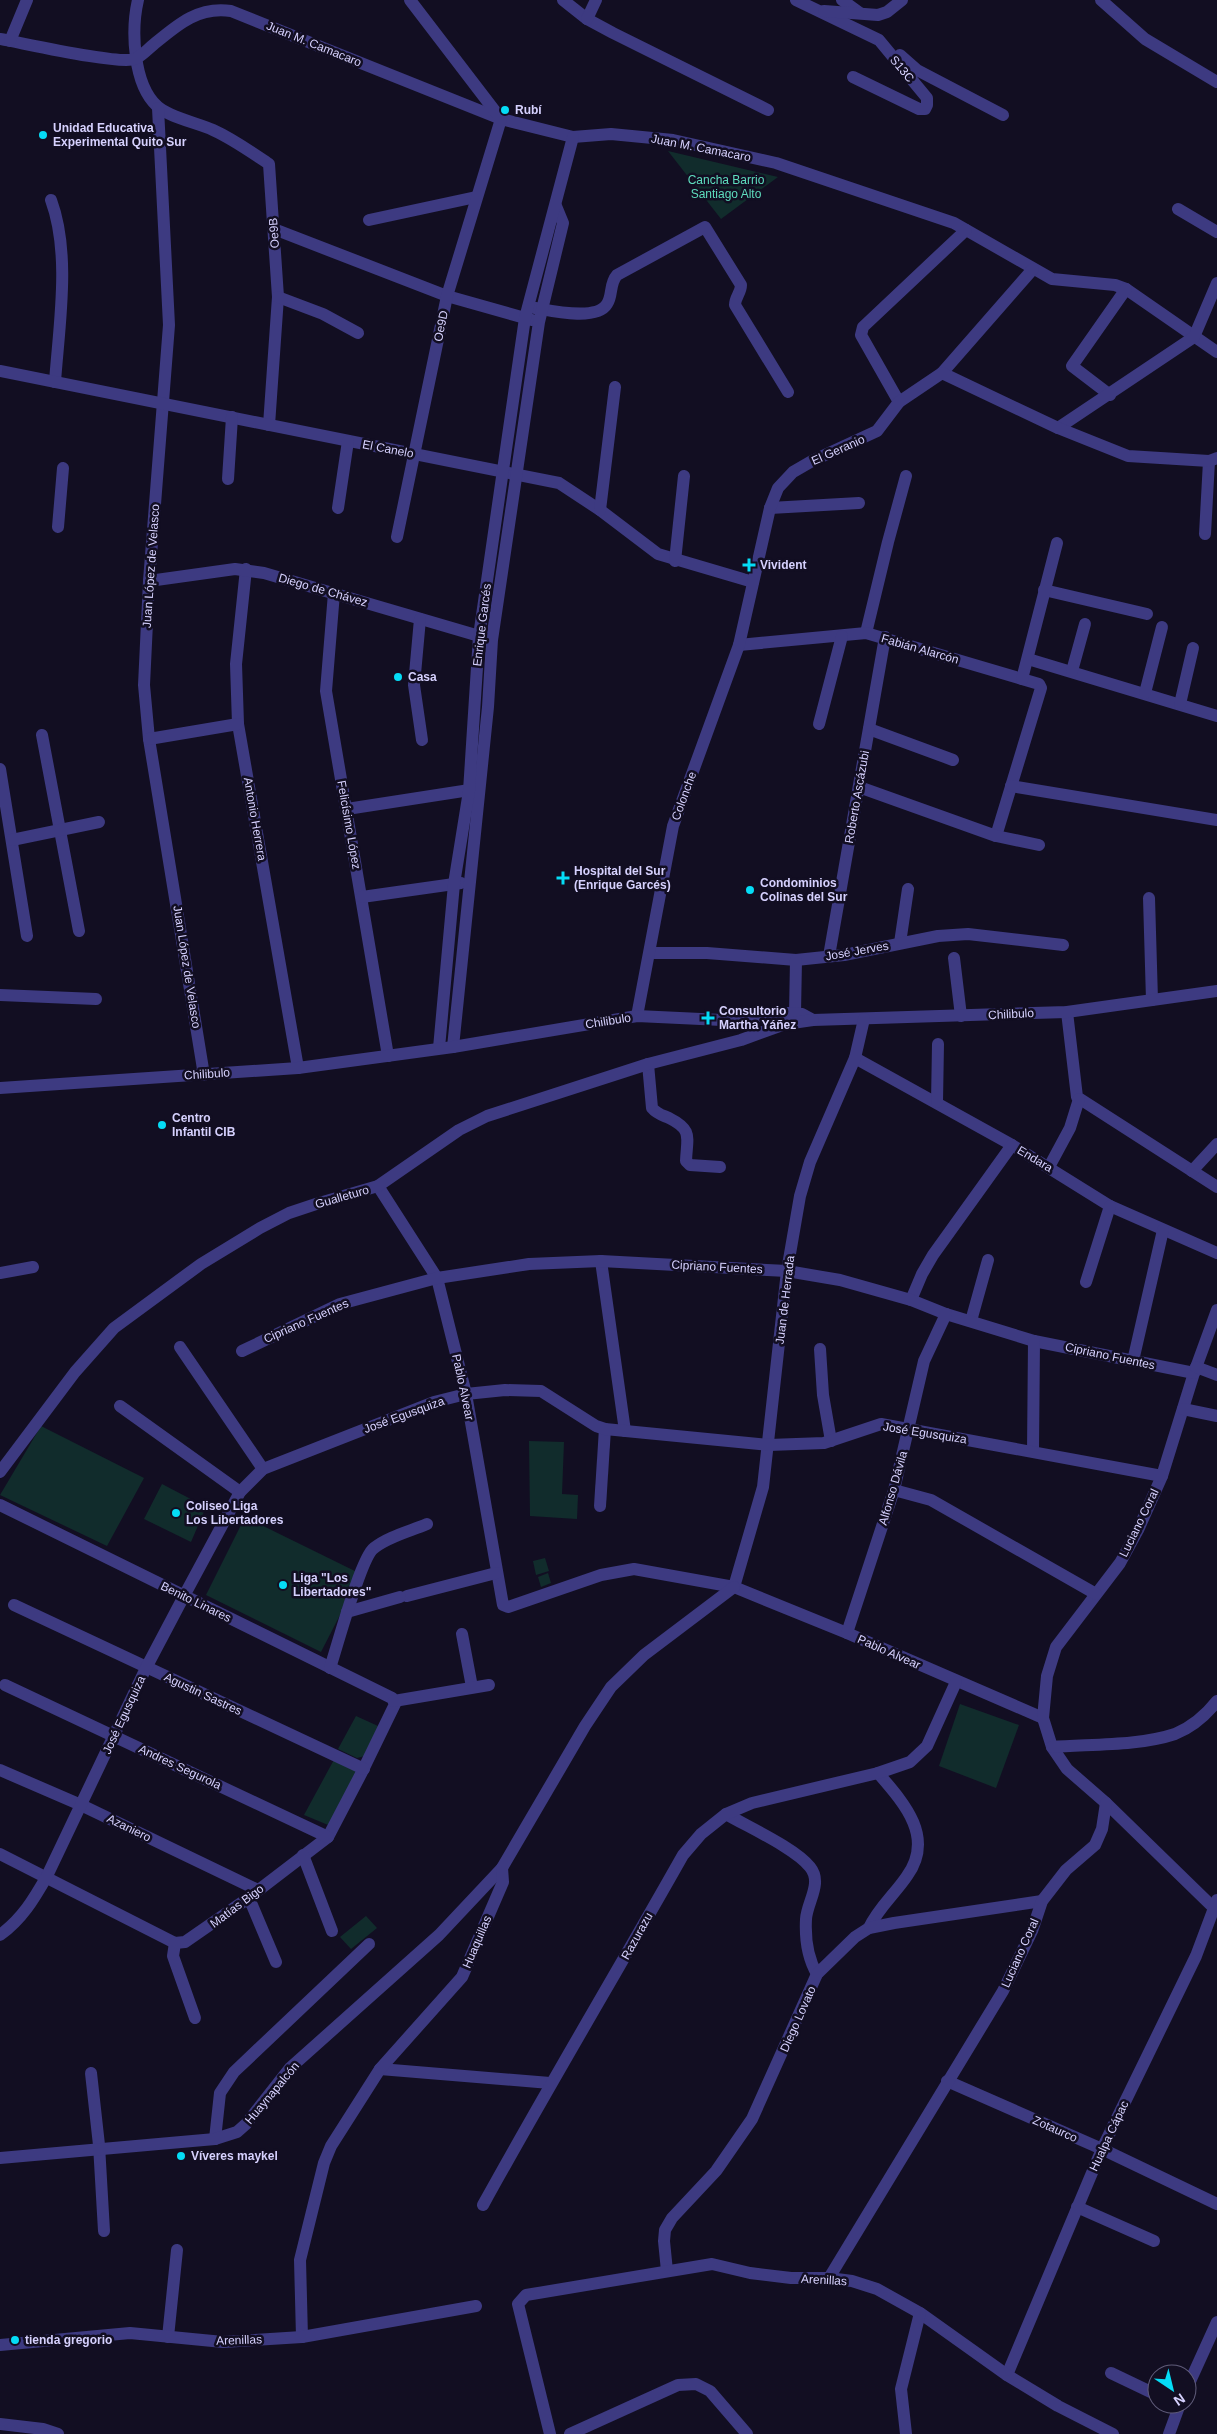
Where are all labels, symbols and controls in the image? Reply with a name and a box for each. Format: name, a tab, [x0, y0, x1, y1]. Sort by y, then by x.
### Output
street label: Juan M. Camacaro	[264, 19, 364, 70]
street label: S13C	[887, 53, 917, 85]
place label: Rubí	[515, 103, 542, 117]
marker: Rubí	[499, 104, 511, 116]
place label: Unidad Educativa Experimental Quito Sur	[53, 121, 187, 149]
marker: Unidad Educativa Experimental Quito Sur	[37, 129, 49, 141]
street label: Juan M. Camacaro	[650, 131, 752, 165]
park label: Cancha Barrio Santiago Alto	[688, 173, 765, 201]
street label: Oe9B	[266, 217, 282, 249]
street label: Oe9D	[431, 309, 451, 343]
street label: El Geranio	[809, 432, 867, 468]
street label: El Canelo	[361, 437, 415, 461]
street label: Juan López de Velasco	[140, 503, 162, 628]
marker: Vivident	[742, 558, 756, 572]
place label: Vivident	[760, 558, 806, 572]
street label: Diego de Chávez	[277, 571, 369, 609]
street label: Enrique Garcés	[470, 583, 494, 667]
street label: Fabián Alarcón	[880, 631, 960, 667]
place label: Casa	[408, 670, 437, 684]
marker: Casa	[392, 671, 404, 683]
street label: Roberto Ascázubi	[842, 749, 872, 845]
street label: Colonche	[669, 769, 699, 822]
street label: Antonio Herrera	[241, 776, 269, 862]
street label: Felicísimo López	[334, 779, 364, 871]
place label: Hospital del Sur (Enrique Garcés)	[574, 864, 671, 892]
marker: Hospital del Sur (Enrique Garcés)	[556, 871, 570, 885]
place label: Condominios Colinas del Sur	[760, 876, 848, 904]
marker: Condominios Colinas del Sur	[744, 884, 756, 896]
street label: Juan López de Velasco	[170, 905, 204, 1030]
street label: José Jerves	[824, 939, 890, 963]
place label: Consultorio Martha Yáñez	[719, 1004, 796, 1032]
street label: Chilibulo	[988, 1006, 1035, 1022]
street label: Chilibulo	[584, 1010, 632, 1032]
marker: Consultorio Martha Yáñez	[701, 1011, 715, 1025]
street label: Chilibulo	[184, 1065, 231, 1083]
place label: Centro Infantil CIB	[172, 1111, 236, 1139]
marker: Centro Infantil CIB	[156, 1119, 168, 1131]
street label: Endara	[1015, 1143, 1055, 1175]
street label: Gualleturo	[313, 1183, 371, 1211]
street label: Juan de Herrada	[773, 1254, 797, 1345]
street label: Cipriano Fuentes	[671, 1258, 763, 1276]
street label: Cipriano Fuentes	[261, 1296, 351, 1346]
street label: Cipriano Fuentes	[1064, 1340, 1156, 1372]
street label: Pablo Alvear	[449, 1353, 477, 1421]
street label: José Egusquiza	[362, 1394, 446, 1436]
street label: José Egusquiza	[882, 1419, 968, 1447]
street label: Alfonso Dávila	[876, 1449, 910, 1527]
street label: Luciano Coral	[1116, 1487, 1162, 1559]
place label: Coliseo Liga Los Libertadores	[186, 1499, 284, 1527]
marker: Coliseo Liga Los Libertadores	[170, 1507, 182, 1519]
place label: Liga "Los Libertadores"	[293, 1571, 371, 1599]
street label: Benito Linares	[158, 1579, 234, 1625]
marker: Liga "Los Libertadores"	[277, 1579, 289, 1591]
street label: Pablo Alvear	[855, 1632, 923, 1672]
street label: Agustin Sastres	[162, 1670, 244, 1718]
street label: José Egusquiza	[100, 1673, 148, 1756]
street label: Andres Segurola	[137, 1742, 224, 1792]
street label: Azaniero	[105, 1811, 154, 1845]
street label: Matías Bigo	[207, 1881, 267, 1931]
street label: Razurazu	[618, 1910, 656, 1962]
street label: Huaquillas	[460, 1913, 494, 1971]
street label: Luciano Coral	[999, 1916, 1041, 1990]
street label: Diego Lovato	[777, 1984, 819, 2054]
street label: Huaynapalcón	[242, 2059, 302, 2127]
street label: Hualpa Cápac	[1087, 2099, 1131, 2173]
street label: Zotaurco	[1031, 2113, 1080, 2145]
place label: Víveres maykel	[191, 2149, 278, 2163]
marker: Víveres maykel	[175, 2150, 187, 2162]
street label: Arenillas	[801, 2272, 847, 2288]
street label: Arenillas	[216, 2332, 262, 2348]
place label: tienda gregorio	[25, 2333, 112, 2347]
marker: tienda gregorio	[9, 2334, 21, 2346]
north arrow	[1147, 2364, 1197, 2414]
text: N	[1171, 2390, 1188, 2409]

